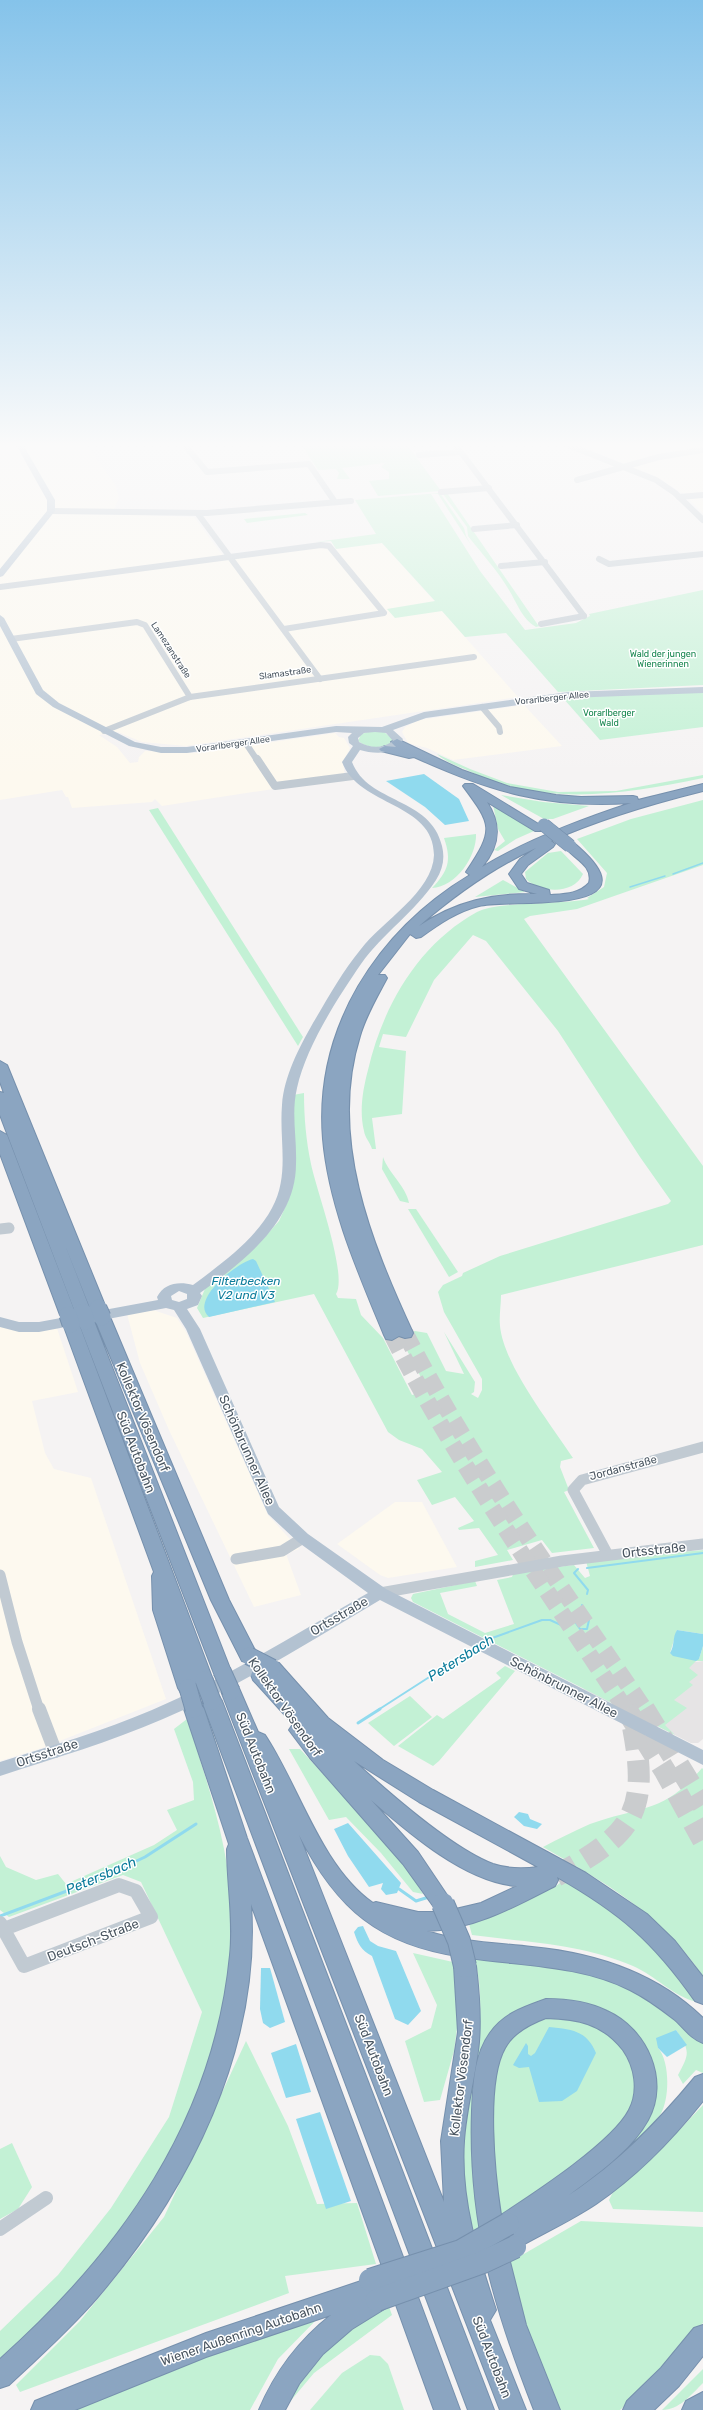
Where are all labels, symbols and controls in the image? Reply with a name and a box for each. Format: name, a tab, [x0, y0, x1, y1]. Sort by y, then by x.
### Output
street label: Lamezanstraße	[149, 620, 193, 680]
park label: Wald der jungen Wienerinnen	[630, 649, 696, 669]
street label: Slamastraße	[258, 664, 312, 682]
street label: Vorarlberger Allee	[515, 689, 589, 707]
park label: Vorarlberger Wald	[583, 708, 636, 728]
street label: Vorarlberger Allee	[196, 734, 270, 754]
water label: Filterbecken V2 und V3	[211, 1274, 281, 1302]
street label: Kollektor Vösendorf	[113, 1360, 173, 1474]
street label: Schönbrunner Allee	[216, 1393, 278, 1507]
street label: Süd Autobahn	[114, 1409, 158, 1495]
street label: Jordanstraße	[588, 1453, 658, 1483]
street label: Ortsstraße	[621, 1539, 687, 1561]
street label: Ortsstraße	[307, 1593, 371, 1639]
water label: Petersbach	[425, 1631, 497, 1685]
street label: Schönbrunner Allee	[508, 1653, 620, 1721]
street label: Kollektor Vösendorf	[245, 1655, 325, 1759]
street label: Süd Autobahn	[233, 1710, 279, 1796]
street label: Ortsstraße	[14, 1736, 80, 1770]
water label: Petersbach	[63, 1853, 139, 1899]
street label: Deutsch-Straße	[45, 1916, 141, 1964]
street label: Süd Autobahn	[352, 2012, 396, 2098]
street label: Kollektor Vösendorf	[446, 2019, 476, 2137]
street label: Wiener Außenring Autobahn	[159, 2299, 324, 2370]
street label: Süd Autobahn	[470, 2314, 514, 2400]

